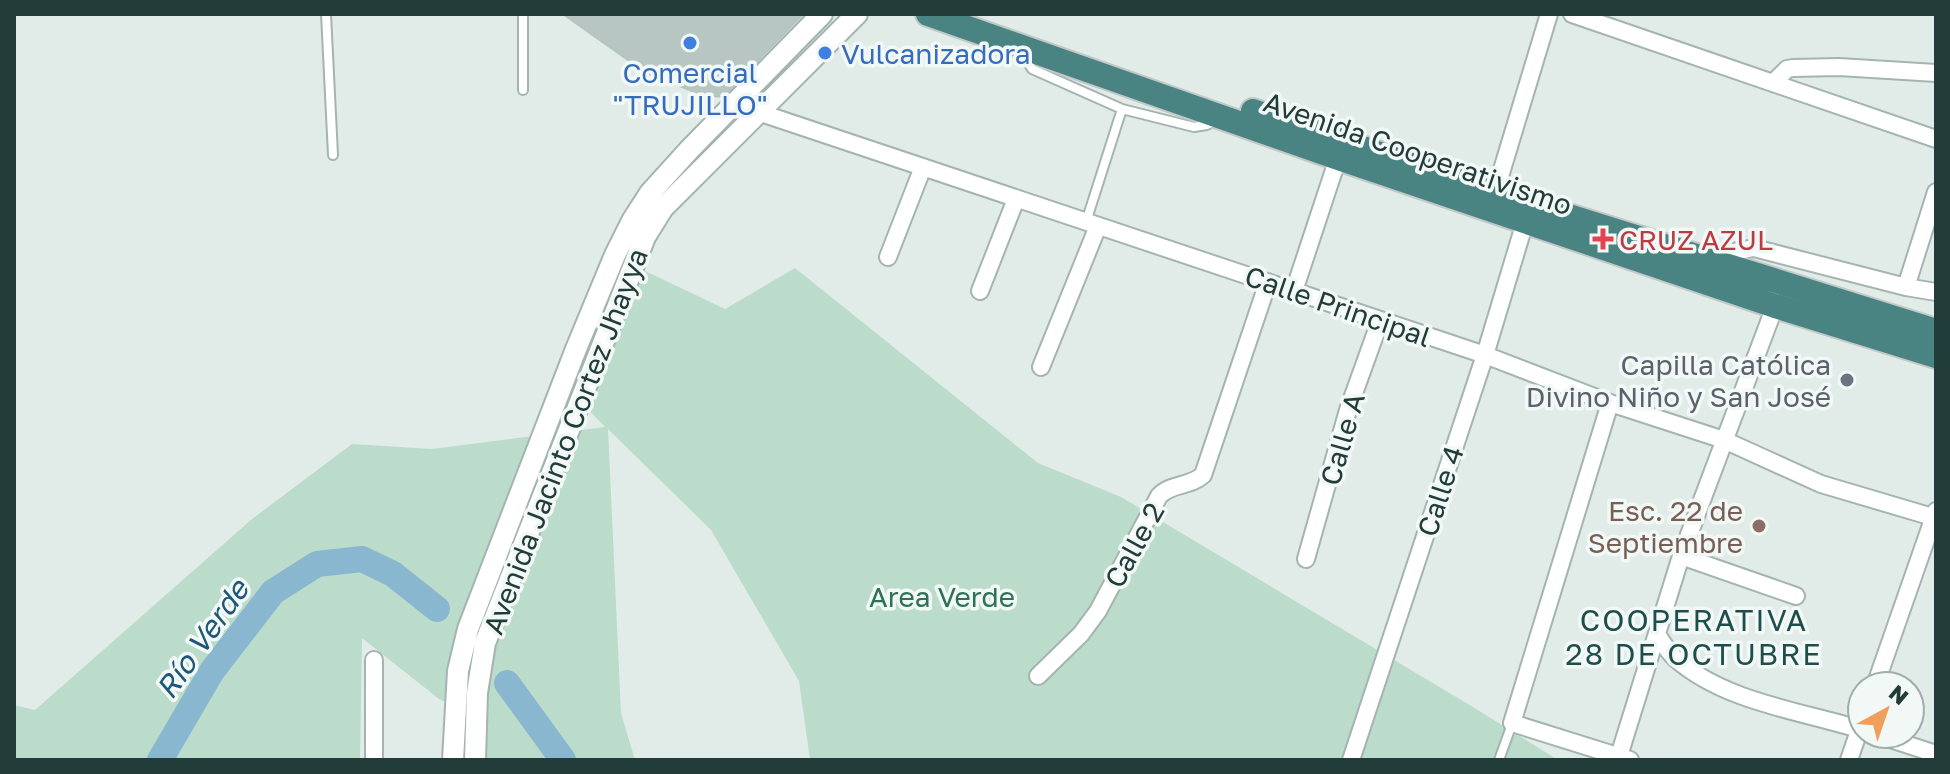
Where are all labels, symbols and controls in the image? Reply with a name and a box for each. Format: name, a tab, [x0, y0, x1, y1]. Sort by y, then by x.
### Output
marker: Comercial "TRUJILLO"	[681, 34, 699, 52]
place label: Vulcanizadora	[841, 37, 1031, 70]
marker: Vulcanizadora	[816, 44, 834, 62]
place label: Comercial "TRUJILLO"	[612, 56, 768, 121]
street label: Avenida Cooperativismo	[1260, 85, 1576, 221]
place label: CRUZ AZUL	[1619, 223, 1773, 256]
marker: CRUZ AZUL	[1594, 230, 1612, 248]
street label: Avenida Jacinto Cortez Jhayya	[476, 243, 654, 639]
street label: Calle Principal	[1241, 259, 1435, 353]
place label: Capilla Católica Divino Niño y San José	[1526, 348, 1831, 413]
marker: Capilla Católica Divino Niño y San José	[1838, 371, 1856, 389]
street label: Calle A	[1313, 389, 1371, 489]
street label: Calle 4	[1410, 442, 1470, 540]
place label: Esc. 22 de Septiembre	[1588, 494, 1743, 559]
street label: Calle 2	[1097, 497, 1171, 593]
marker: Esc. 22 de Septiembre	[1750, 517, 1768, 535]
water label: Río Verde	[148, 570, 257, 705]
park label: Area Verde	[869, 580, 1015, 613]
district label: COOPERATIVA 28 DE OCTUBRE	[1565, 602, 1823, 672]
north arrow	[1846, 670, 1926, 750]
text: N	[1884, 679, 1914, 710]

